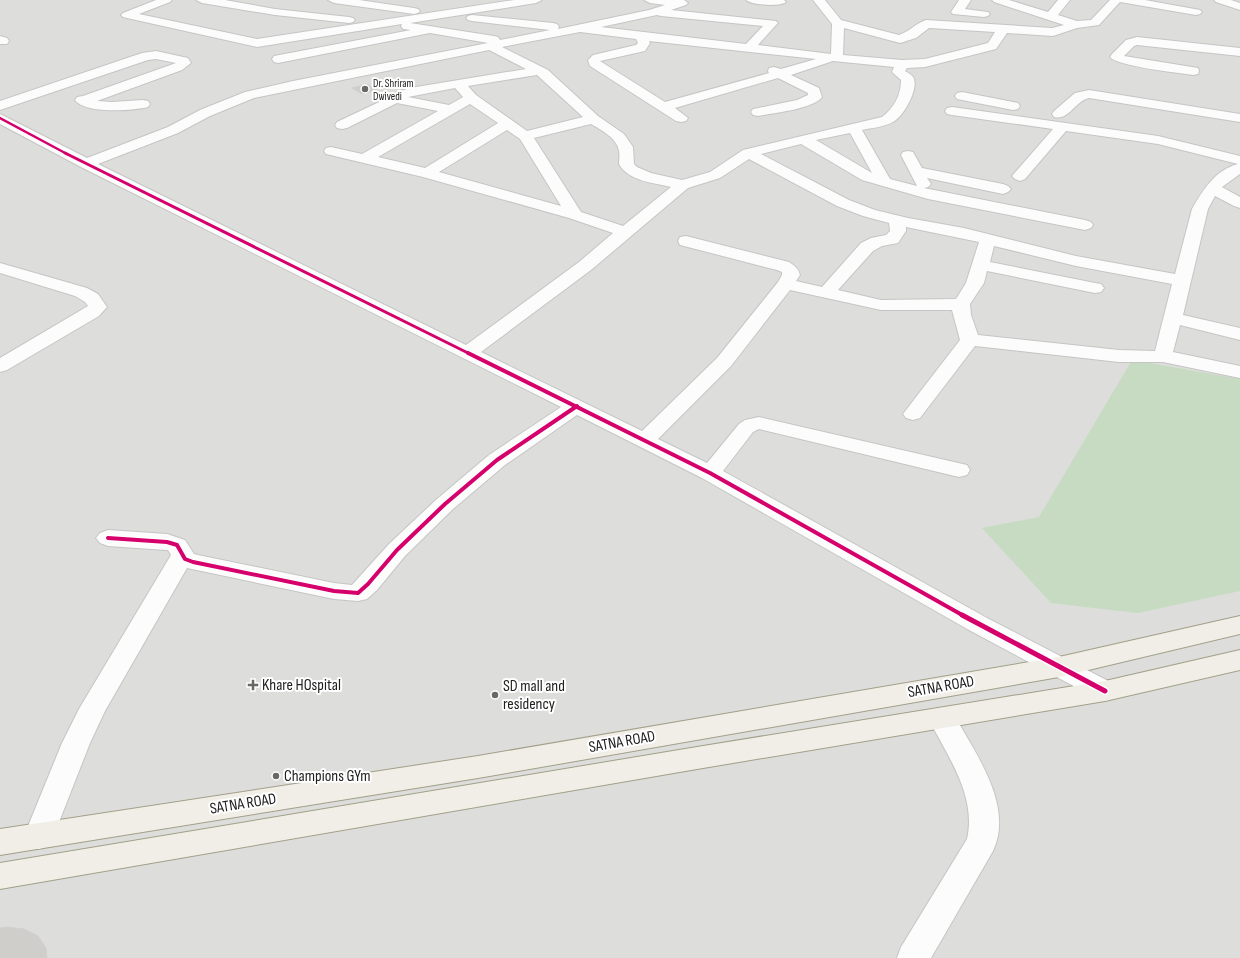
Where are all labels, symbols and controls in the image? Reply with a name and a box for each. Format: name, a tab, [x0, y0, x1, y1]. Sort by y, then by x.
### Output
place label: Dr. Shriram Dwivedi	[373, 77, 414, 103]
marker: Dr. Shriram Dwivedi	[360, 84, 370, 94]
street label: SATNA ROAD	[906, 672, 976, 702]
place label: Khare HOspital	[262, 676, 341, 695]
place label: SD mall and residency	[503, 677, 565, 714]
marker: Khare HOspital	[247, 679, 259, 691]
marker: SD mall and residency	[490, 690, 500, 700]
street label: SATNA ROAD	[587, 727, 657, 757]
place label: Champions GYm	[284, 767, 371, 786]
marker: Champions GYm	[271, 771, 281, 781]
street label: SATNA ROAD	[208, 789, 278, 819]

